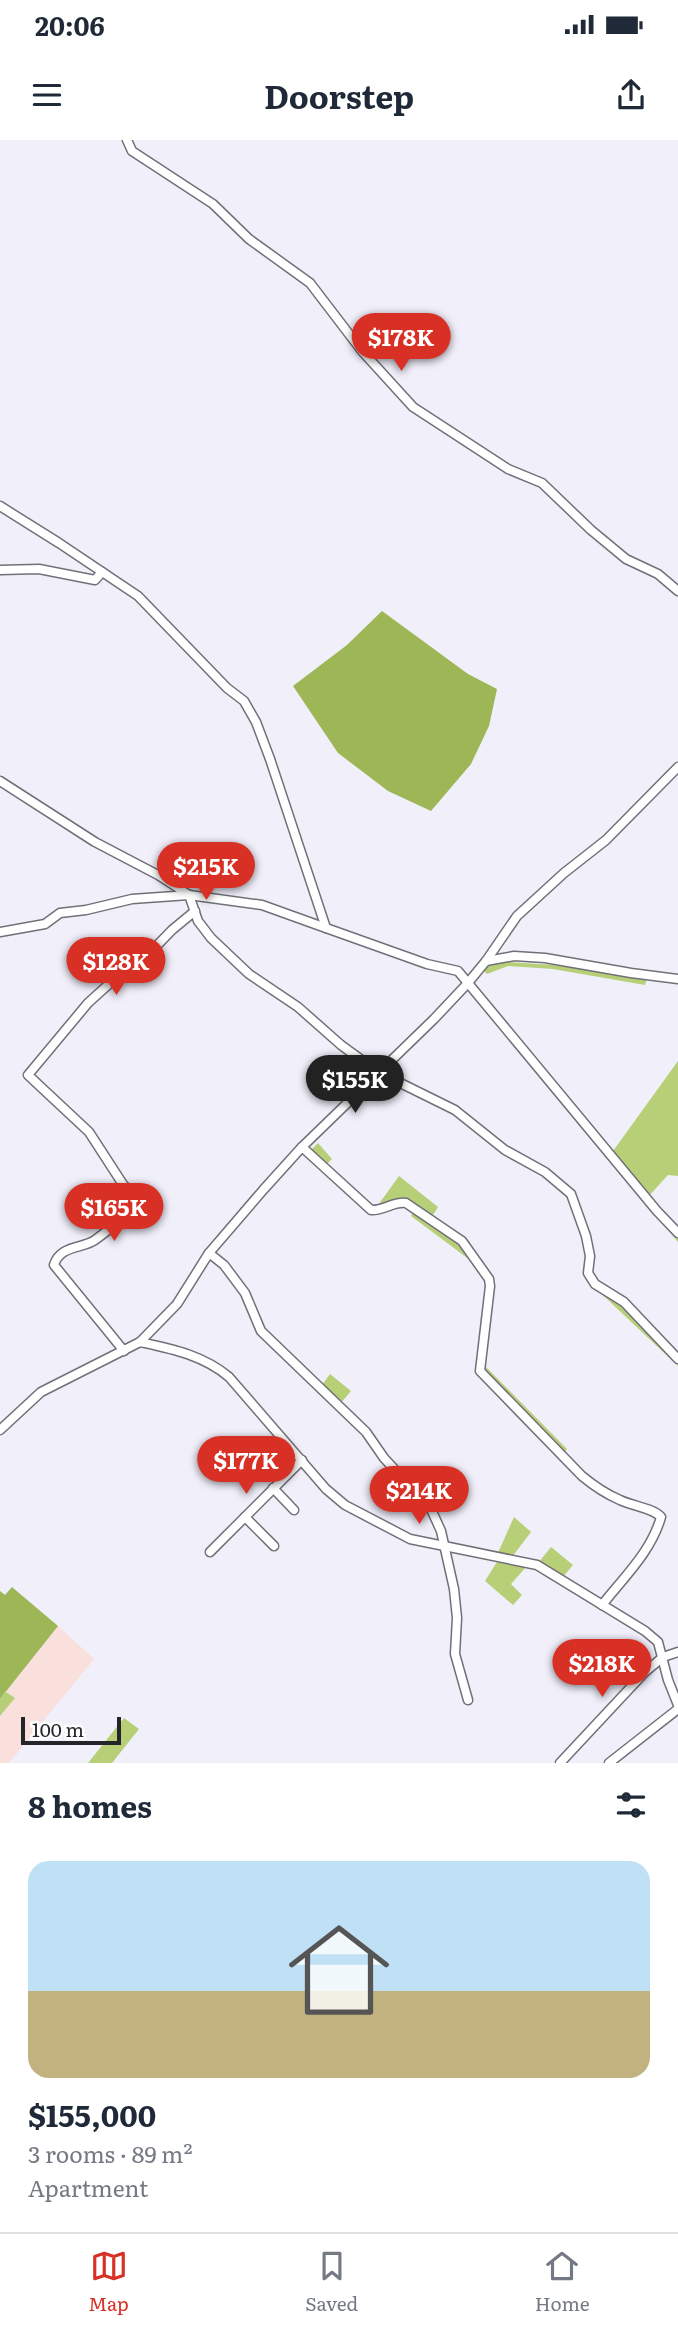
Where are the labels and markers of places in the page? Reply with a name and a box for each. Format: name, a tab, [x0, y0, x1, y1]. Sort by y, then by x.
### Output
pin: $178K	[352, 314, 450, 373]
pin: $215K	[157, 842, 255, 902]
pin: $128K	[67, 938, 165, 997]
pin: $155K	[306, 1056, 404, 1115]
pin: $165K	[65, 1184, 163, 1243]
pin: $177K	[197, 1436, 295, 1496]
pin: $214K	[370, 1466, 468, 1526]
pin: $218K	[553, 1640, 651, 1699]

